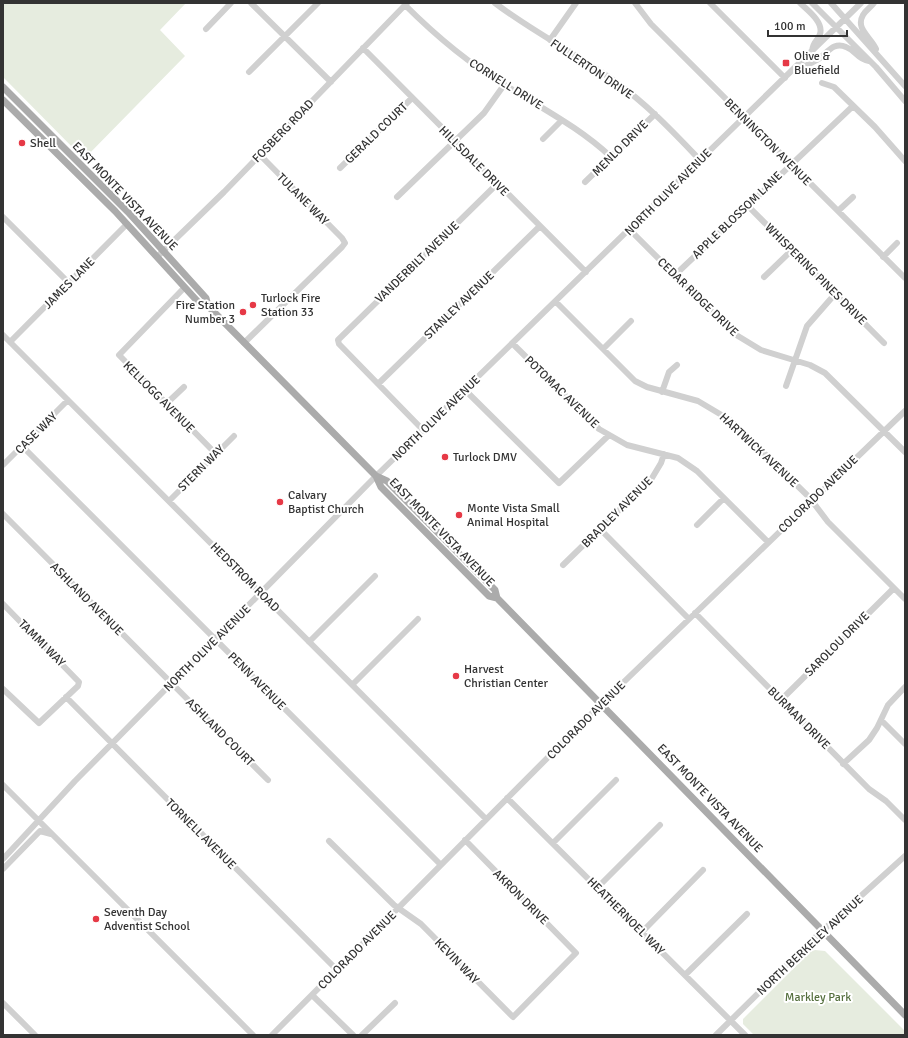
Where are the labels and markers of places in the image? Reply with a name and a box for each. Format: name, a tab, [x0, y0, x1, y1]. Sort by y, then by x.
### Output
place label: Olive & Bluefield	[794, 49, 840, 78]
marker: Olive & Bluefield	[781, 58, 791, 68]
place label: Shell	[30, 136, 57, 151]
marker: Shell	[17, 138, 27, 148]
place label: Turlock Fire Station 33	[261, 291, 321, 320]
place label: Fire Station Number 3	[176, 298, 235, 327]
marker: Turlock Fire Station 33	[248, 300, 258, 310]
marker: Fire Station Number 3	[238, 307, 248, 317]
place label: Turlock DMV	[453, 450, 517, 465]
marker: Turlock DMV	[440, 452, 450, 462]
place label: Calvary Baptist Church	[288, 488, 364, 517]
marker: Calvary Baptist Church	[275, 497, 285, 507]
place label: Monte Vista Small Animal Hospital	[467, 501, 560, 530]
marker: Monte Vista Small Animal Hospital	[454, 510, 464, 520]
place label: Harvest Christian Center	[464, 662, 549, 691]
marker: Harvest Christian Center	[451, 671, 461, 681]
place label: Seventh Day Adventist School	[104, 905, 190, 934]
marker: Seventh Day Adventist School	[91, 914, 101, 924]

